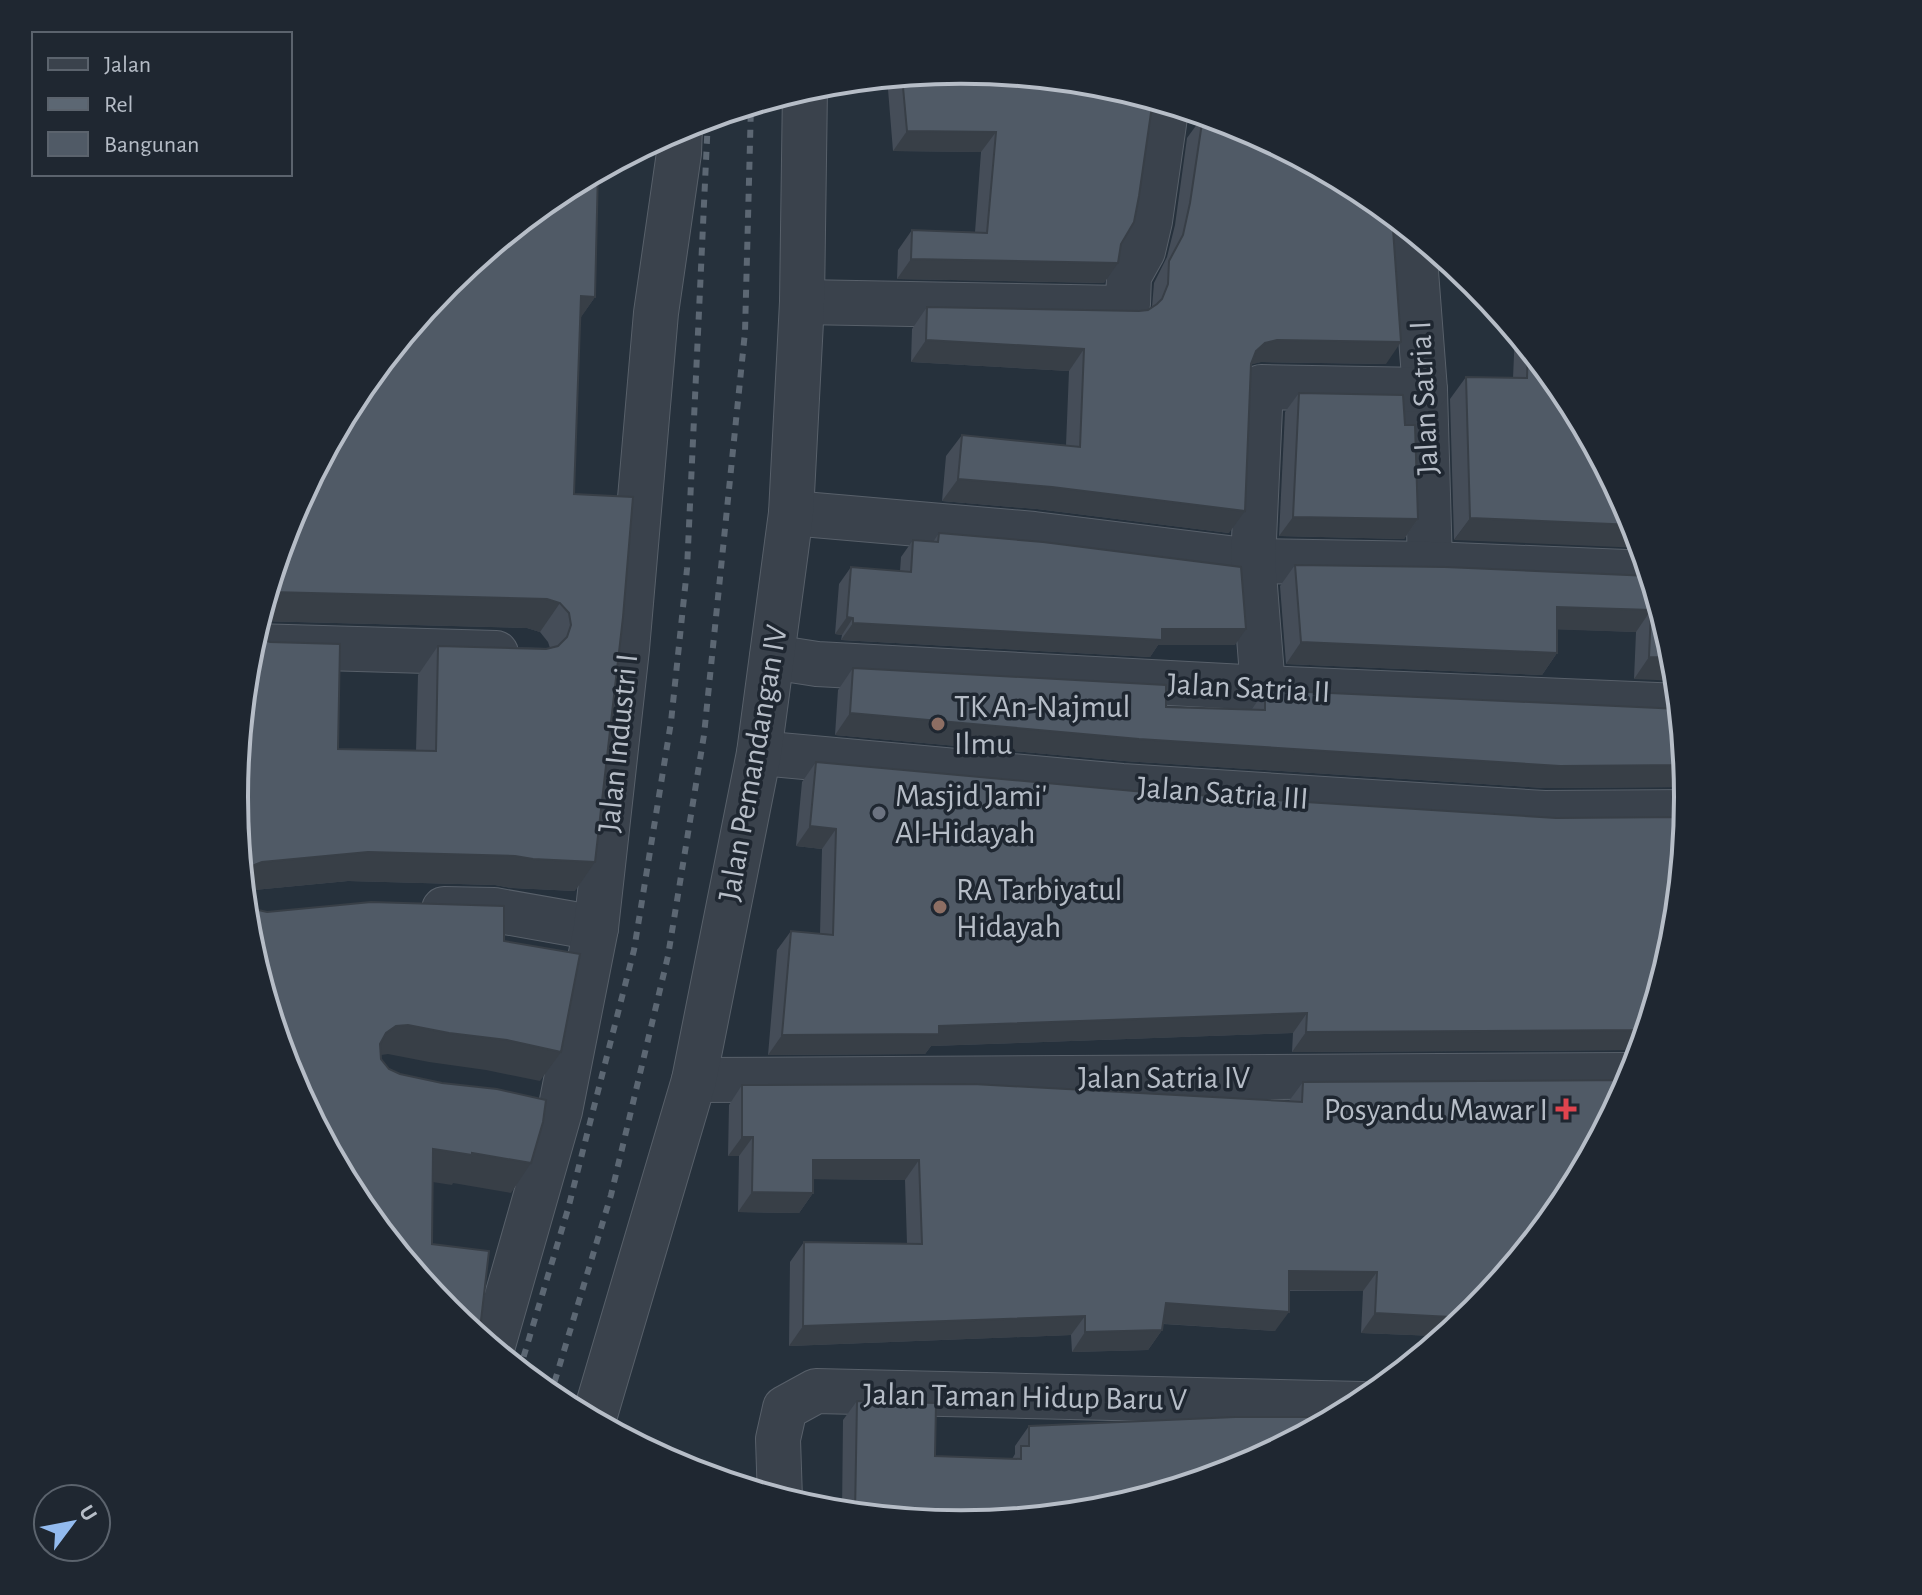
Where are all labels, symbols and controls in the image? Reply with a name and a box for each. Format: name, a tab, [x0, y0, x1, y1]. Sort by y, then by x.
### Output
legend	[32, 32, 292, 176]
text: Jalan	[104, 53, 151, 77]
text: Rel	[104, 93, 133, 117]
text: Bangunan	[104, 133, 199, 157]
street label: Jalan Satria I	[1404, 320, 1444, 476]
street label: Jalan Pemandangan IV	[713, 623, 793, 904]
street label: Jalan Industri I	[593, 652, 643, 834]
street label: Jalan Satria II	[1167, 668, 1331, 708]
place label: TK An-Najmul Ilmu	[954, 691, 1130, 760]
marker: TK An-Najmul Ilmu	[929, 715, 947, 733]
street label: Jalan Satria III	[1136, 771, 1310, 815]
place label: Masjid Jami' Al-Hidayah	[895, 780, 1047, 849]
marker: Masjid Jami' Al-Hidayah	[870, 804, 888, 822]
place label: RA Tarbiyatul Hidayah	[956, 874, 1122, 943]
marker: RA Tarbiyatul Hidayah	[931, 898, 949, 916]
street label: Jalan Satria IV	[1078, 1062, 1250, 1094]
place label: Posyandu Mawar I	[1324, 1094, 1548, 1126]
marker: Posyandu Mawar I	[1555, 1098, 1577, 1120]
street label: Jalan Taman Hidup Baru V	[863, 1378, 1187, 1416]
north arrow	[32, 1483, 112, 1563]
text: U	[75, 1501, 101, 1525]

